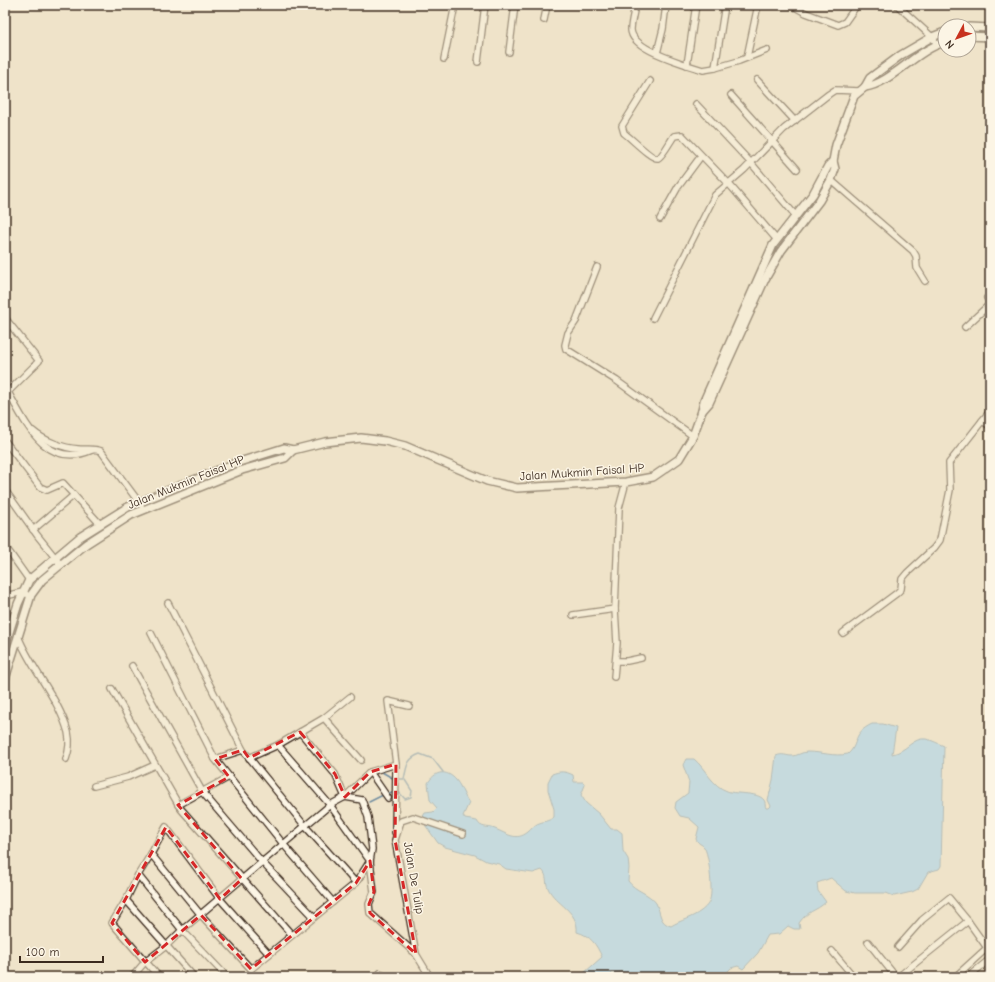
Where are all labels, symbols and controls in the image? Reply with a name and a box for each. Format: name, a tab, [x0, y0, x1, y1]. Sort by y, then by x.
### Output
north arrow	[937, 18, 977, 58]
text: N	[943, 37, 957, 51]
street label: Jalan Mukmin Faisal HP	[126, 452, 247, 512]
street label: Jalan Mukmin Faisal HP	[519, 461, 645, 483]
street label: Jalan De Tulip	[401, 841, 427, 915]
scale bar	[20, 938, 103, 964]
text: 100 m	[26, 945, 59, 959]

